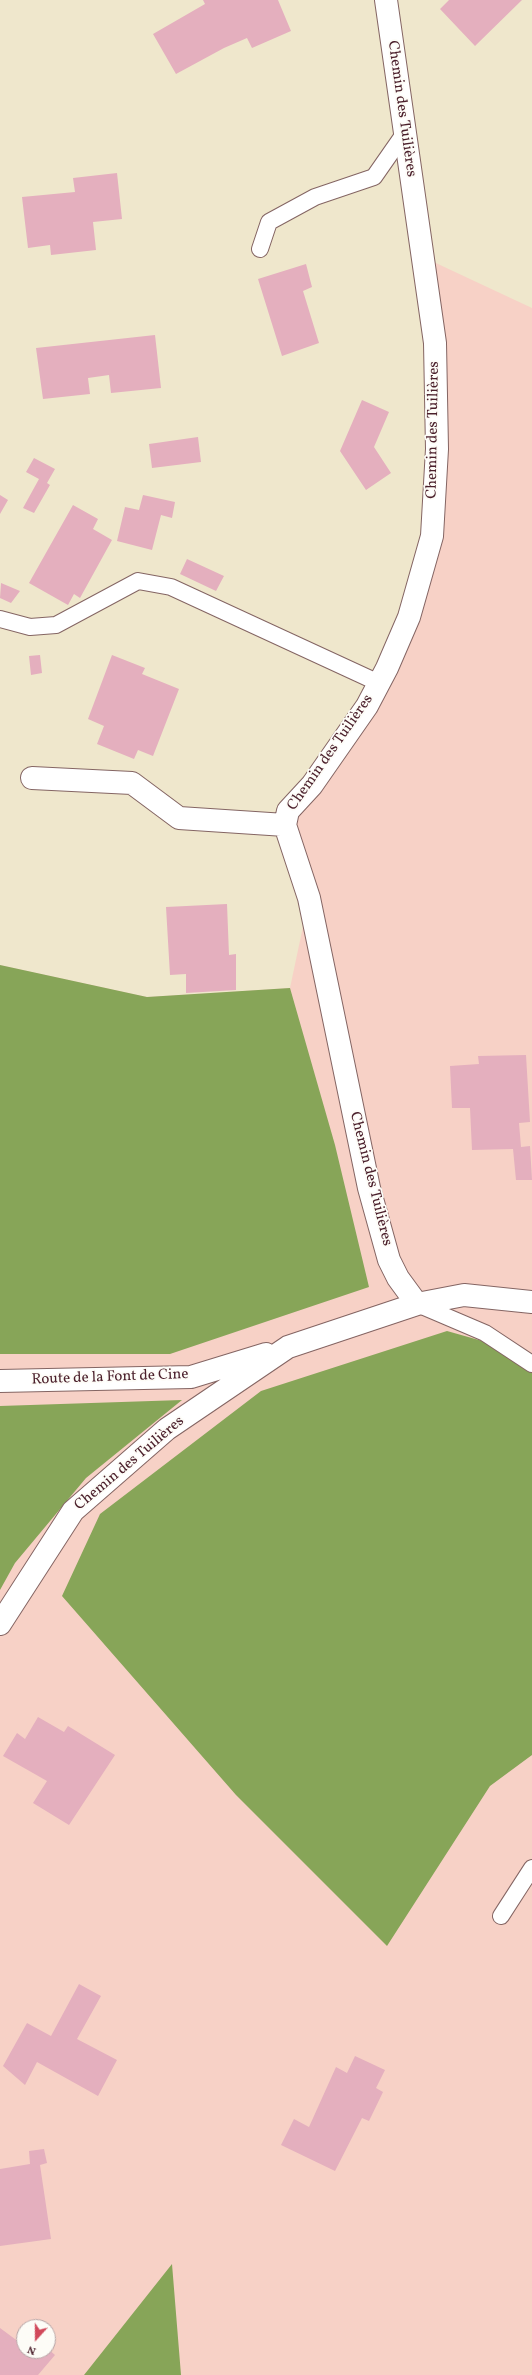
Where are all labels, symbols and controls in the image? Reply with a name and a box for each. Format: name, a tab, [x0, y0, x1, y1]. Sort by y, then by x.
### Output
street label: Chemin des Tuilières	[383, 40, 419, 178]
street label: Chemin des Tuilières	[424, 361, 444, 499]
street label: Chemin des Tuilières	[284, 692, 378, 814]
street label: Chemin des Tuilières	[345, 1110, 395, 1248]
street label: Route de la Font de Cine	[31, 1366, 189, 1390]
street label: Chemin des Tuilières	[72, 1413, 188, 1515]
north arrow	[16, 2319, 56, 2359]
text: N	[25, 2341, 38, 2358]

